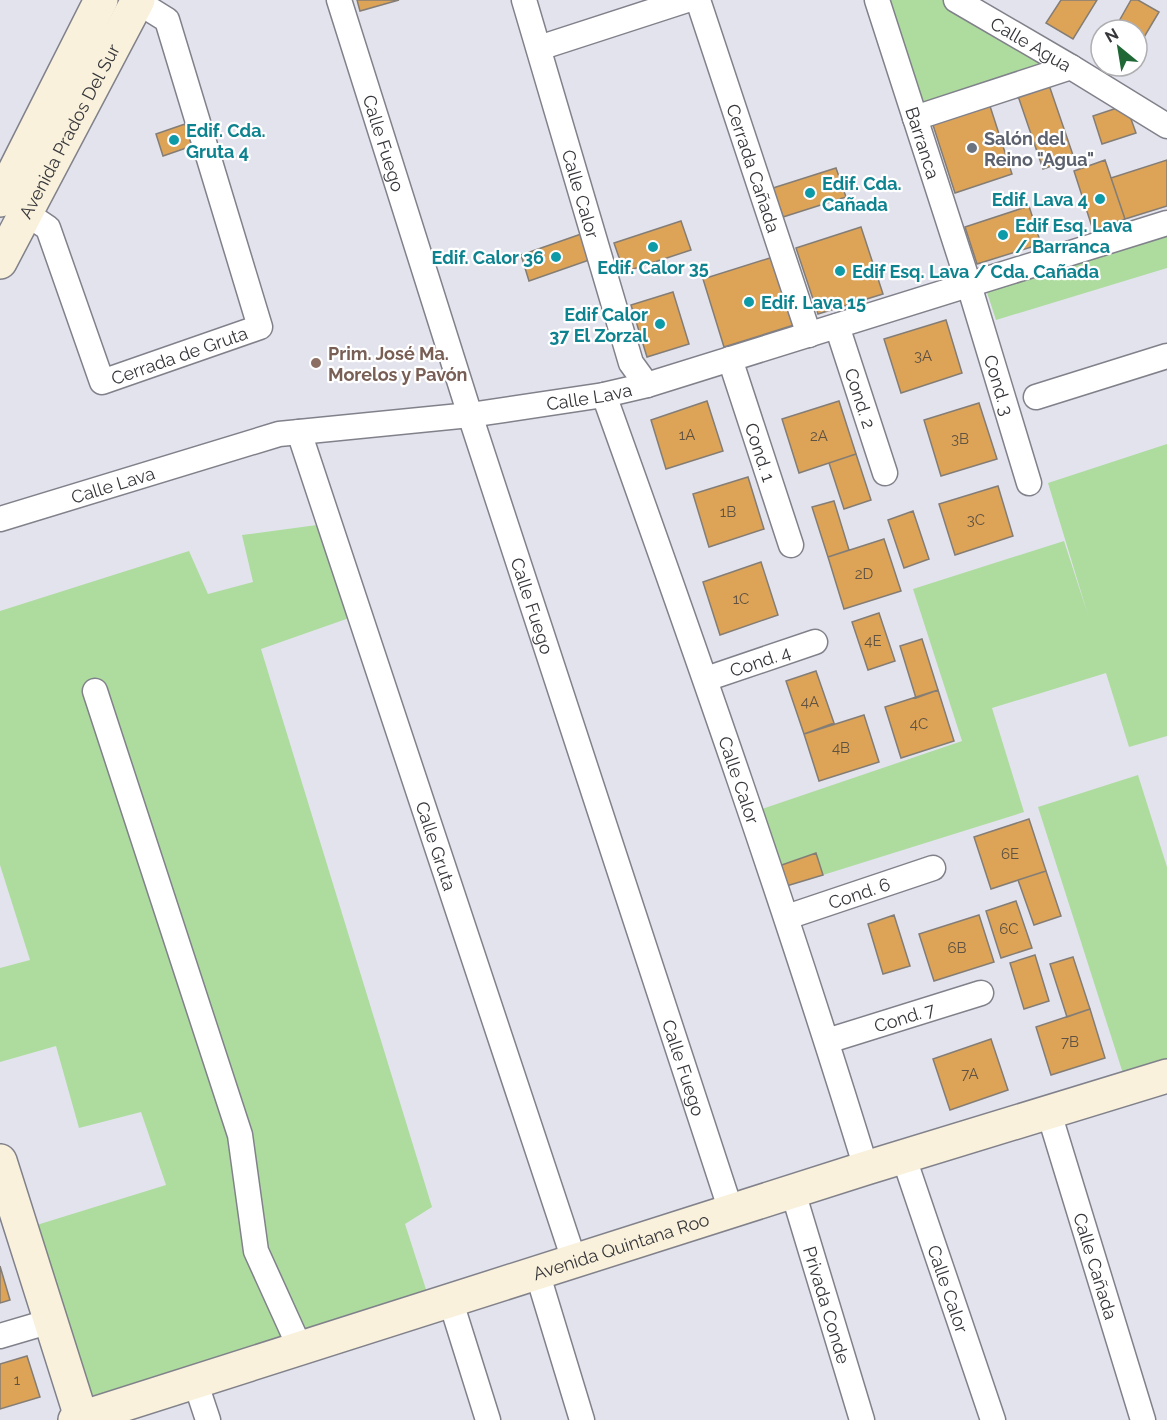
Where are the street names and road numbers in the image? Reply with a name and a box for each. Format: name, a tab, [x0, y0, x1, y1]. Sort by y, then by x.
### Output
street label: Calle Agua	[987, 12, 1075, 76]
street label: Avenida Prados Del Sur	[14, 40, 124, 222]
street label: Calle Fuego	[359, 92, 409, 194]
street label: Cerrada Cañada	[723, 101, 785, 235]
street label: Barranca	[902, 104, 945, 181]
street label: Calle Calor	[558, 147, 604, 241]
street label: Cerrada de Gruta	[108, 322, 250, 389]
street label: Cond. 3	[980, 352, 1018, 418]
street label: Cond. 2	[841, 365, 880, 431]
street label: Calle Lava	[545, 378, 634, 414]
street label: Cond. 1	[741, 420, 780, 484]
street label: Calle Lava	[69, 462, 157, 507]
street label: Calle Fuego	[507, 555, 558, 657]
street label: Cond. 4	[727, 641, 793, 681]
street label: Calle Calor	[715, 733, 764, 827]
street label: Calle Gruta	[412, 798, 461, 893]
street label: Cond. 6	[826, 873, 893, 913]
street label: Cond. 7	[871, 997, 938, 1036]
street label: Calle Fuego	[658, 1017, 710, 1119]
street label: Avenida Quintana Roo	[530, 1208, 712, 1284]
street label: Calle Cañada	[1070, 1210, 1122, 1322]
street label: Calle Calor	[924, 1242, 973, 1336]
street label: Privada Conde	[800, 1244, 855, 1367]

